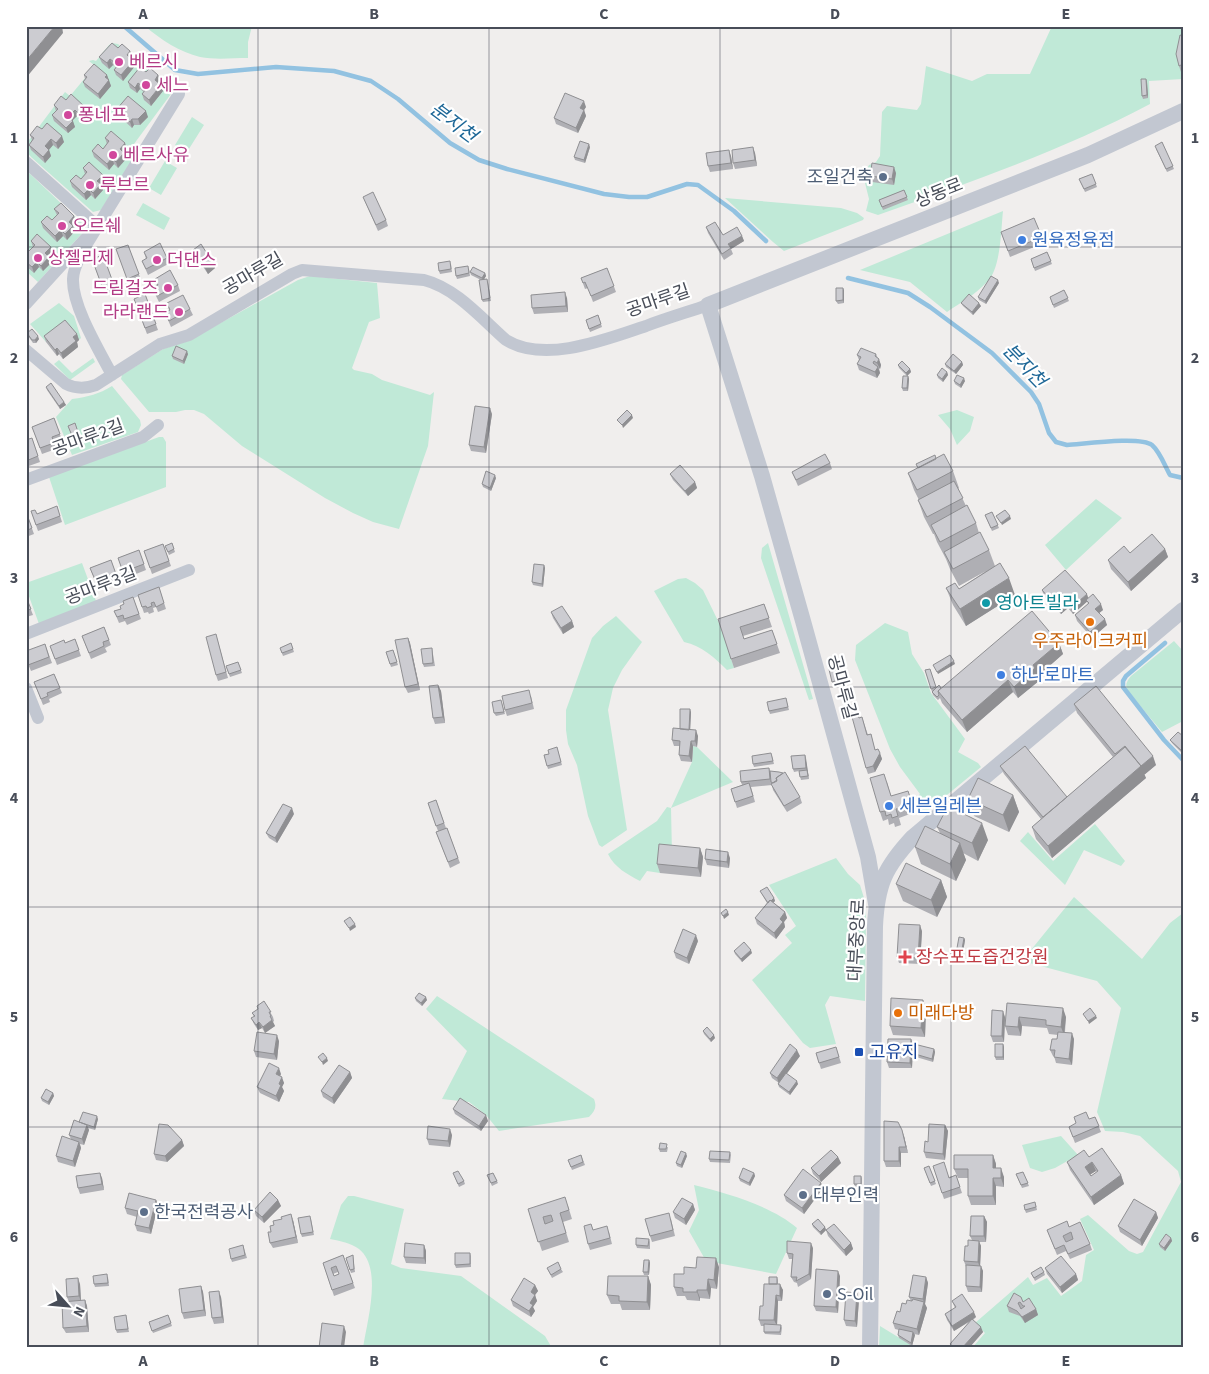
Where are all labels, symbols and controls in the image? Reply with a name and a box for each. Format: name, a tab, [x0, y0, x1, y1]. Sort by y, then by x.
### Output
text: A	[137, 3, 148, 25]
text: B	[369, 3, 379, 25]
text: C	[599, 3, 609, 25]
text: D	[830, 3, 840, 25]
text: E	[1062, 3, 1070, 25]
place label: 베르시	[129, 50, 179, 75]
marker: 베르시	[113, 56, 125, 68]
place label: 세느	[156, 73, 189, 98]
marker: 세느	[140, 79, 152, 91]
water label: 분지천	[424, 96, 483, 150]
place label: 퐁네프	[78, 103, 128, 128]
marker: 퐁네프	[62, 109, 74, 121]
text: 1	[10, 127, 18, 149]
text: 1	[1191, 127, 1199, 149]
place label: 베르사유	[123, 143, 189, 168]
marker: 베르사유	[107, 149, 119, 161]
place label: 조일건축	[807, 165, 873, 190]
marker: 조일건축	[877, 171, 889, 183]
street label: 상동로	[911, 172, 967, 214]
place label: 루브르	[100, 173, 150, 198]
marker: 루브르	[84, 179, 96, 191]
place label: 오르쉐	[72, 214, 122, 239]
marker: 오르쉐	[56, 220, 68, 232]
place label: 원육정육점	[1032, 228, 1115, 253]
marker: 원육정육점	[1016, 234, 1028, 246]
place label: 상젤리제	[48, 246, 114, 271]
street label: 공마루길	[218, 247, 288, 301]
place label: 더댄스	[167, 248, 217, 273]
marker: 상젤리제	[32, 252, 44, 264]
marker: 더댄스	[151, 254, 163, 266]
place label: 드림걸즈	[92, 276, 158, 301]
street label: 공마루길	[623, 278, 693, 324]
marker: 드림걸즈	[162, 282, 174, 294]
place label: 라라랜드	[103, 300, 169, 325]
marker: 라라랜드	[173, 306, 185, 318]
water label: 분지천	[996, 338, 1053, 395]
text: 2	[10, 347, 18, 369]
text: 2	[1191, 347, 1199, 369]
street label: 공마루2길	[48, 413, 128, 463]
street label: 공마루3길	[61, 561, 141, 611]
text: 3	[10, 567, 18, 589]
text: 3	[1191, 567, 1199, 589]
place label: 영아트빌라	[996, 591, 1079, 616]
marker: 영아트빌라	[980, 597, 992, 609]
marker: 우주라이크커피	[1084, 616, 1096, 628]
place label: 우주라이크커피	[1032, 629, 1148, 654]
street label: 공마루길	[821, 652, 863, 722]
place label: 하나로마트	[1011, 663, 1094, 688]
marker: 하나로마트	[995, 669, 1007, 681]
text: 4	[10, 787, 19, 809]
text: 4	[1191, 787, 1200, 809]
place label: 세븐일레븐	[899, 794, 982, 819]
marker: 세븐일레븐	[883, 800, 895, 812]
street label: 대부중앙로	[842, 898, 872, 982]
place label: 장수포도즙건강원	[916, 945, 1048, 970]
marker: 장수포도즙건강원	[898, 950, 912, 964]
place label: 미래다방	[908, 1001, 974, 1026]
text: 5	[10, 1006, 18, 1028]
text: 5	[1191, 1006, 1199, 1028]
marker: 미래다방	[892, 1007, 904, 1019]
place label: 고유지	[869, 1040, 919, 1065]
marker: 고유지	[853, 1046, 865, 1058]
place label: 대부인력	[813, 1183, 879, 1208]
marker: 대부인력	[797, 1189, 809, 1201]
place label: 한국전력공사	[154, 1200, 254, 1225]
marker: 한국전력공사	[138, 1206, 150, 1218]
text: 6	[10, 1226, 18, 1248]
text: 6	[1191, 1226, 1199, 1248]
north arrow	[42, 1282, 92, 1332]
place label: S-Oil	[837, 1282, 873, 1307]
marker: S-Oil	[821, 1288, 833, 1300]
text: N	[68, 1303, 90, 1320]
text: A	[137, 1350, 148, 1372]
text: B	[369, 1350, 379, 1372]
text: C	[599, 1350, 609, 1372]
text: D	[830, 1350, 840, 1372]
text: E	[1062, 1350, 1070, 1372]

